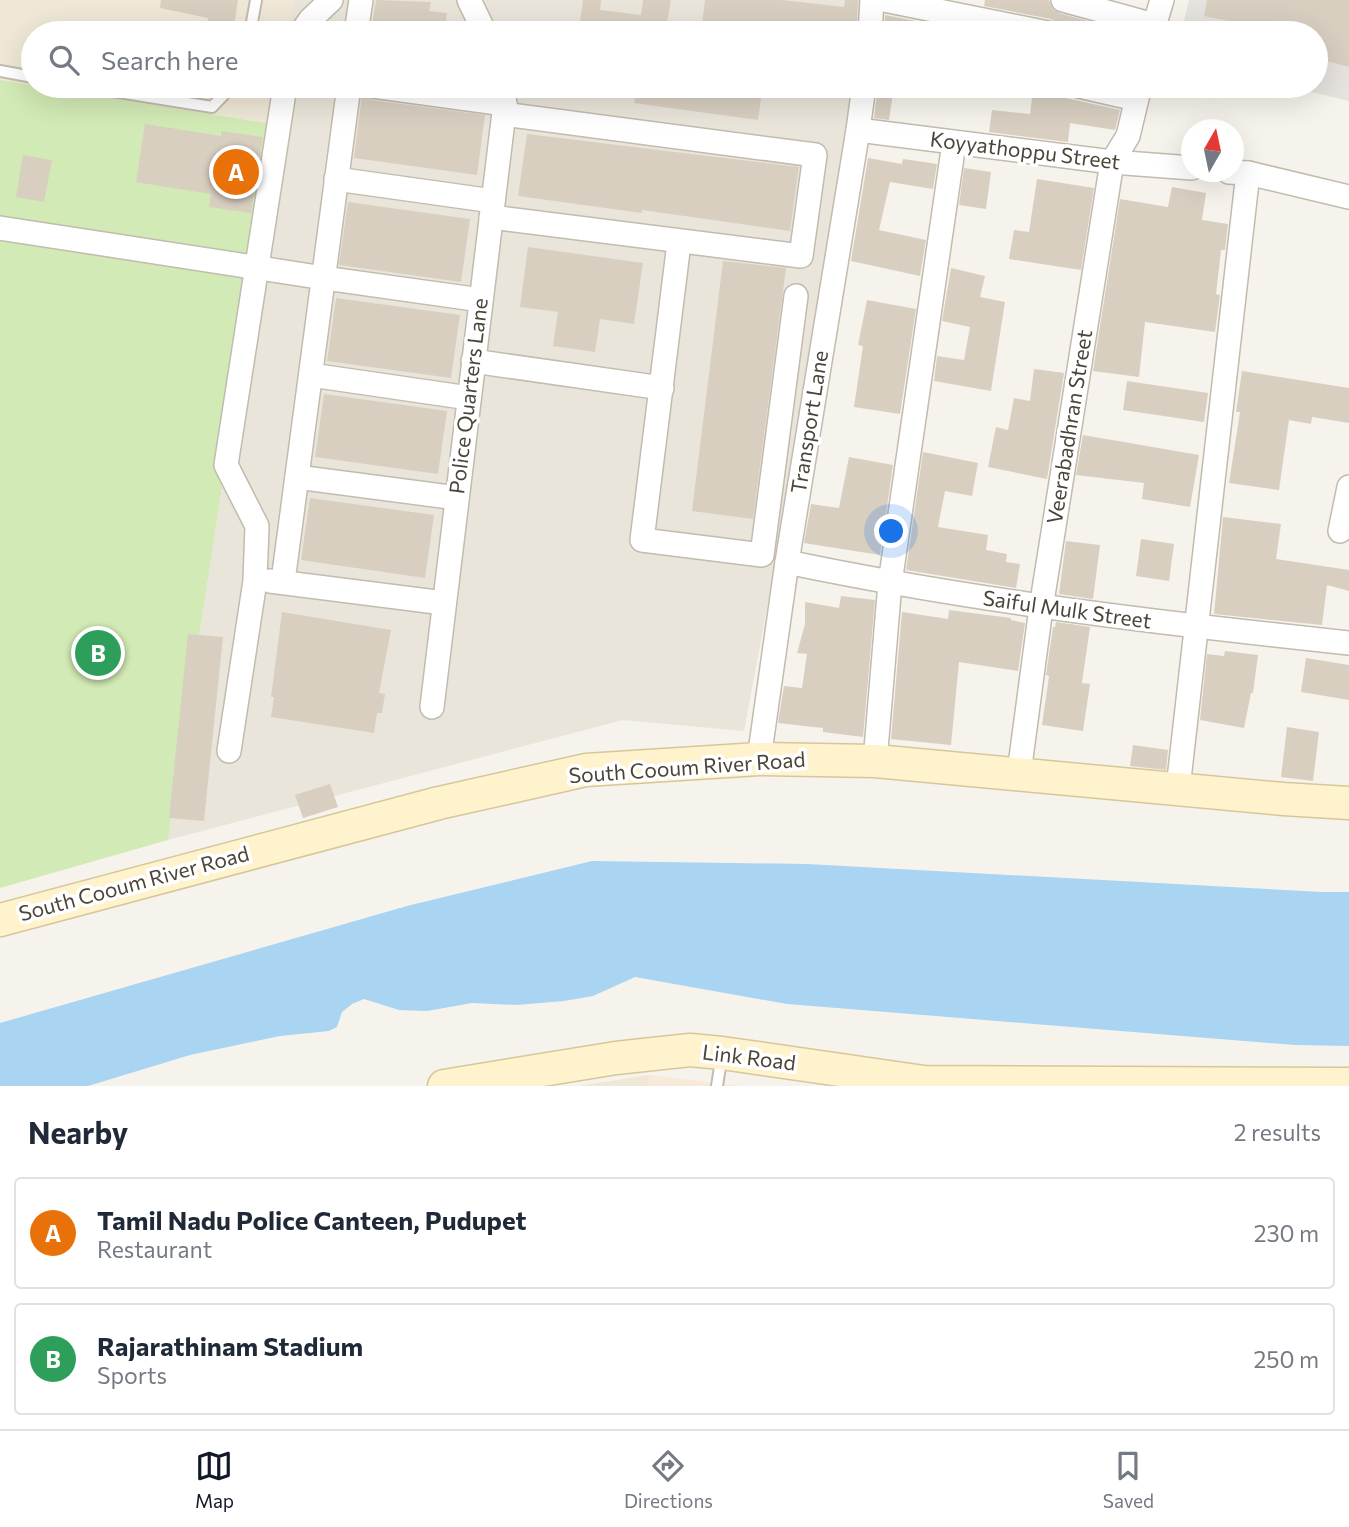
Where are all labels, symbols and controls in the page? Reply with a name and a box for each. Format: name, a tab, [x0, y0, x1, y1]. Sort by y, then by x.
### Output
search box	[21, 21, 1328, 98]
icon: search	[45, 41, 83, 79]
text: Search here	[101, 44, 239, 75]
north arrow	[1181, 119, 1244, 182]
street label: Koyyathoppu Street	[929, 125, 1122, 174]
pin: A	[213, 146, 259, 198]
street label: Police Quarters Lane	[443, 296, 492, 495]
street label: Veerabadhran Street	[1041, 328, 1096, 526]
street label: Transport Lane	[785, 348, 832, 495]
your location	[874, 514, 908, 548]
street label: Saiful Mulk Street	[981, 584, 1153, 633]
pin: B	[75, 627, 121, 679]
street label: South Cooum River Road	[568, 746, 806, 787]
street label: South Cooum River Road	[16, 840, 251, 925]
street label: Link Road	[701, 1038, 797, 1075]
text: Nearby	[28, 1113, 128, 1150]
text: 2 results	[1234, 1118, 1321, 1146]
text: Tamil Nadu Police Canteen, Pudupet	[97, 1204, 527, 1235]
text: A	[45, 1219, 61, 1247]
text: 230 m	[1254, 1219, 1319, 1247]
text: Restaurant	[97, 1235, 212, 1263]
text: Rajarathinam Stadium	[97, 1330, 363, 1361]
text: B	[45, 1345, 61, 1373]
text: 250 m	[1254, 1345, 1319, 1373]
text: Sports	[97, 1361, 167, 1389]
tab: Map	[195, 1447, 234, 1512]
tab: Directions	[624, 1447, 713, 1512]
tab: Saved	[1103, 1447, 1154, 1512]

